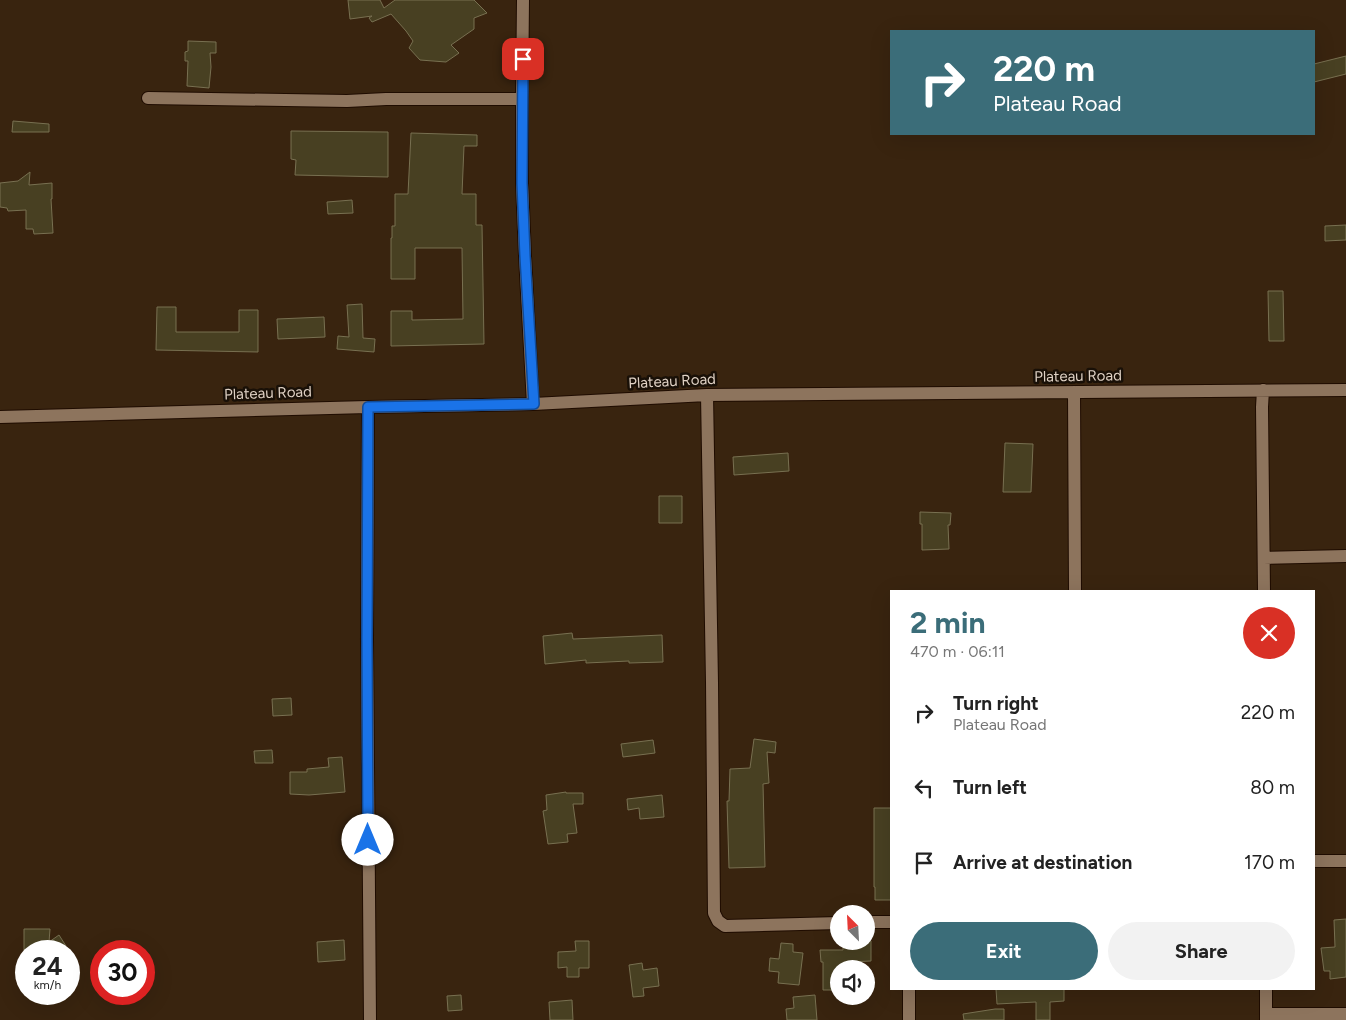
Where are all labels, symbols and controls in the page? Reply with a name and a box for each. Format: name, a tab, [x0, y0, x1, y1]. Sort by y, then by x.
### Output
pin	[502, 38, 544, 80]
icon: arrive	[509, 45, 537, 73]
text: 220 m	[993, 48, 1095, 90]
icon: right	[910, 50, 975, 115]
text: Plateau Road	[993, 90, 1122, 117]
street label: Plateau Road	[1034, 366, 1122, 386]
street label: Plateau Road	[628, 370, 716, 392]
street label: Plateau Road	[224, 382, 312, 404]
text: 2 min	[910, 604, 986, 641]
button: close	[1243, 607, 1295, 659]
text: 470 m · 06:11	[910, 642, 1005, 661]
text: Turn right	[953, 692, 1039, 715]
icon: right	[910, 699, 938, 727]
text: 220 m	[1241, 701, 1295, 724]
text: Plateau Road	[953, 715, 1047, 734]
icon: left	[910, 774, 938, 802]
text: Turn left	[953, 776, 1027, 799]
text: 80 m	[1250, 776, 1295, 799]
position arrow	[341, 813, 393, 865]
icon: arrive	[910, 849, 938, 877]
text: Arrive at destination	[953, 851, 1132, 874]
text: 170 m	[1244, 851, 1295, 874]
north arrow	[830, 905, 875, 950]
map controls	[830, 905, 875, 1005]
button: Exit	[910, 922, 1098, 980]
button: Share	[1108, 922, 1295, 980]
speed limit sign: 30	[90, 940, 155, 1005]
text: 24	[32, 951, 63, 981]
button: sound	[830, 960, 875, 1005]
text: km/h	[34, 978, 61, 992]

